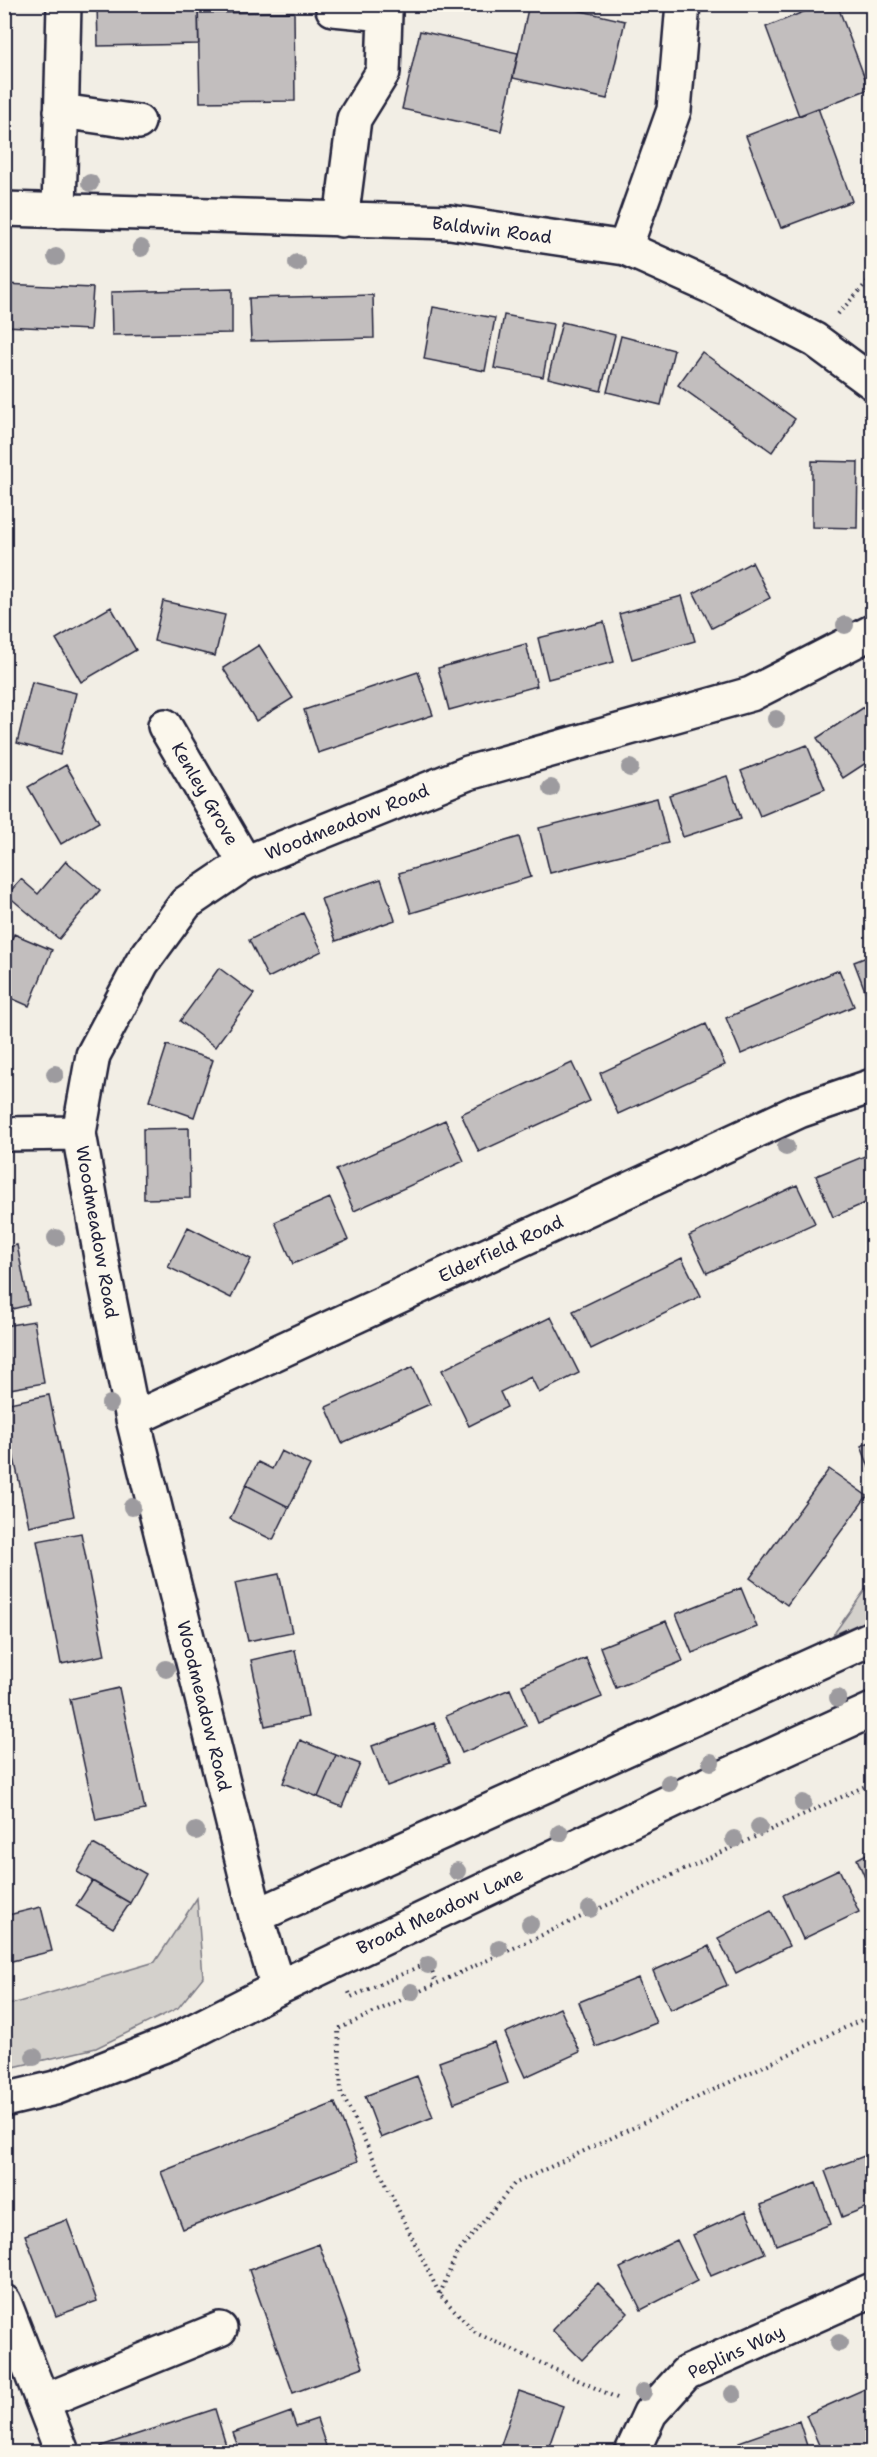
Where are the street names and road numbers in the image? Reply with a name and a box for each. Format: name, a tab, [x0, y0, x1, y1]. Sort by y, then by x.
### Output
street label: Baldwin Road	[431, 211, 553, 249]
street label: Kenley Grove	[166, 738, 244, 850]
street label: Woodmeadow Road	[261, 778, 433, 866]
street label: Woodmeadow Road	[70, 1144, 124, 1320]
street label: Elderfield Road	[435, 1210, 567, 1288]
street label: Woodmeadow Road	[171, 1618, 237, 1794]
street label: Broad Meadow Lane	[353, 1862, 527, 1960]
street label: Peplins Way	[684, 2319, 788, 2385]

